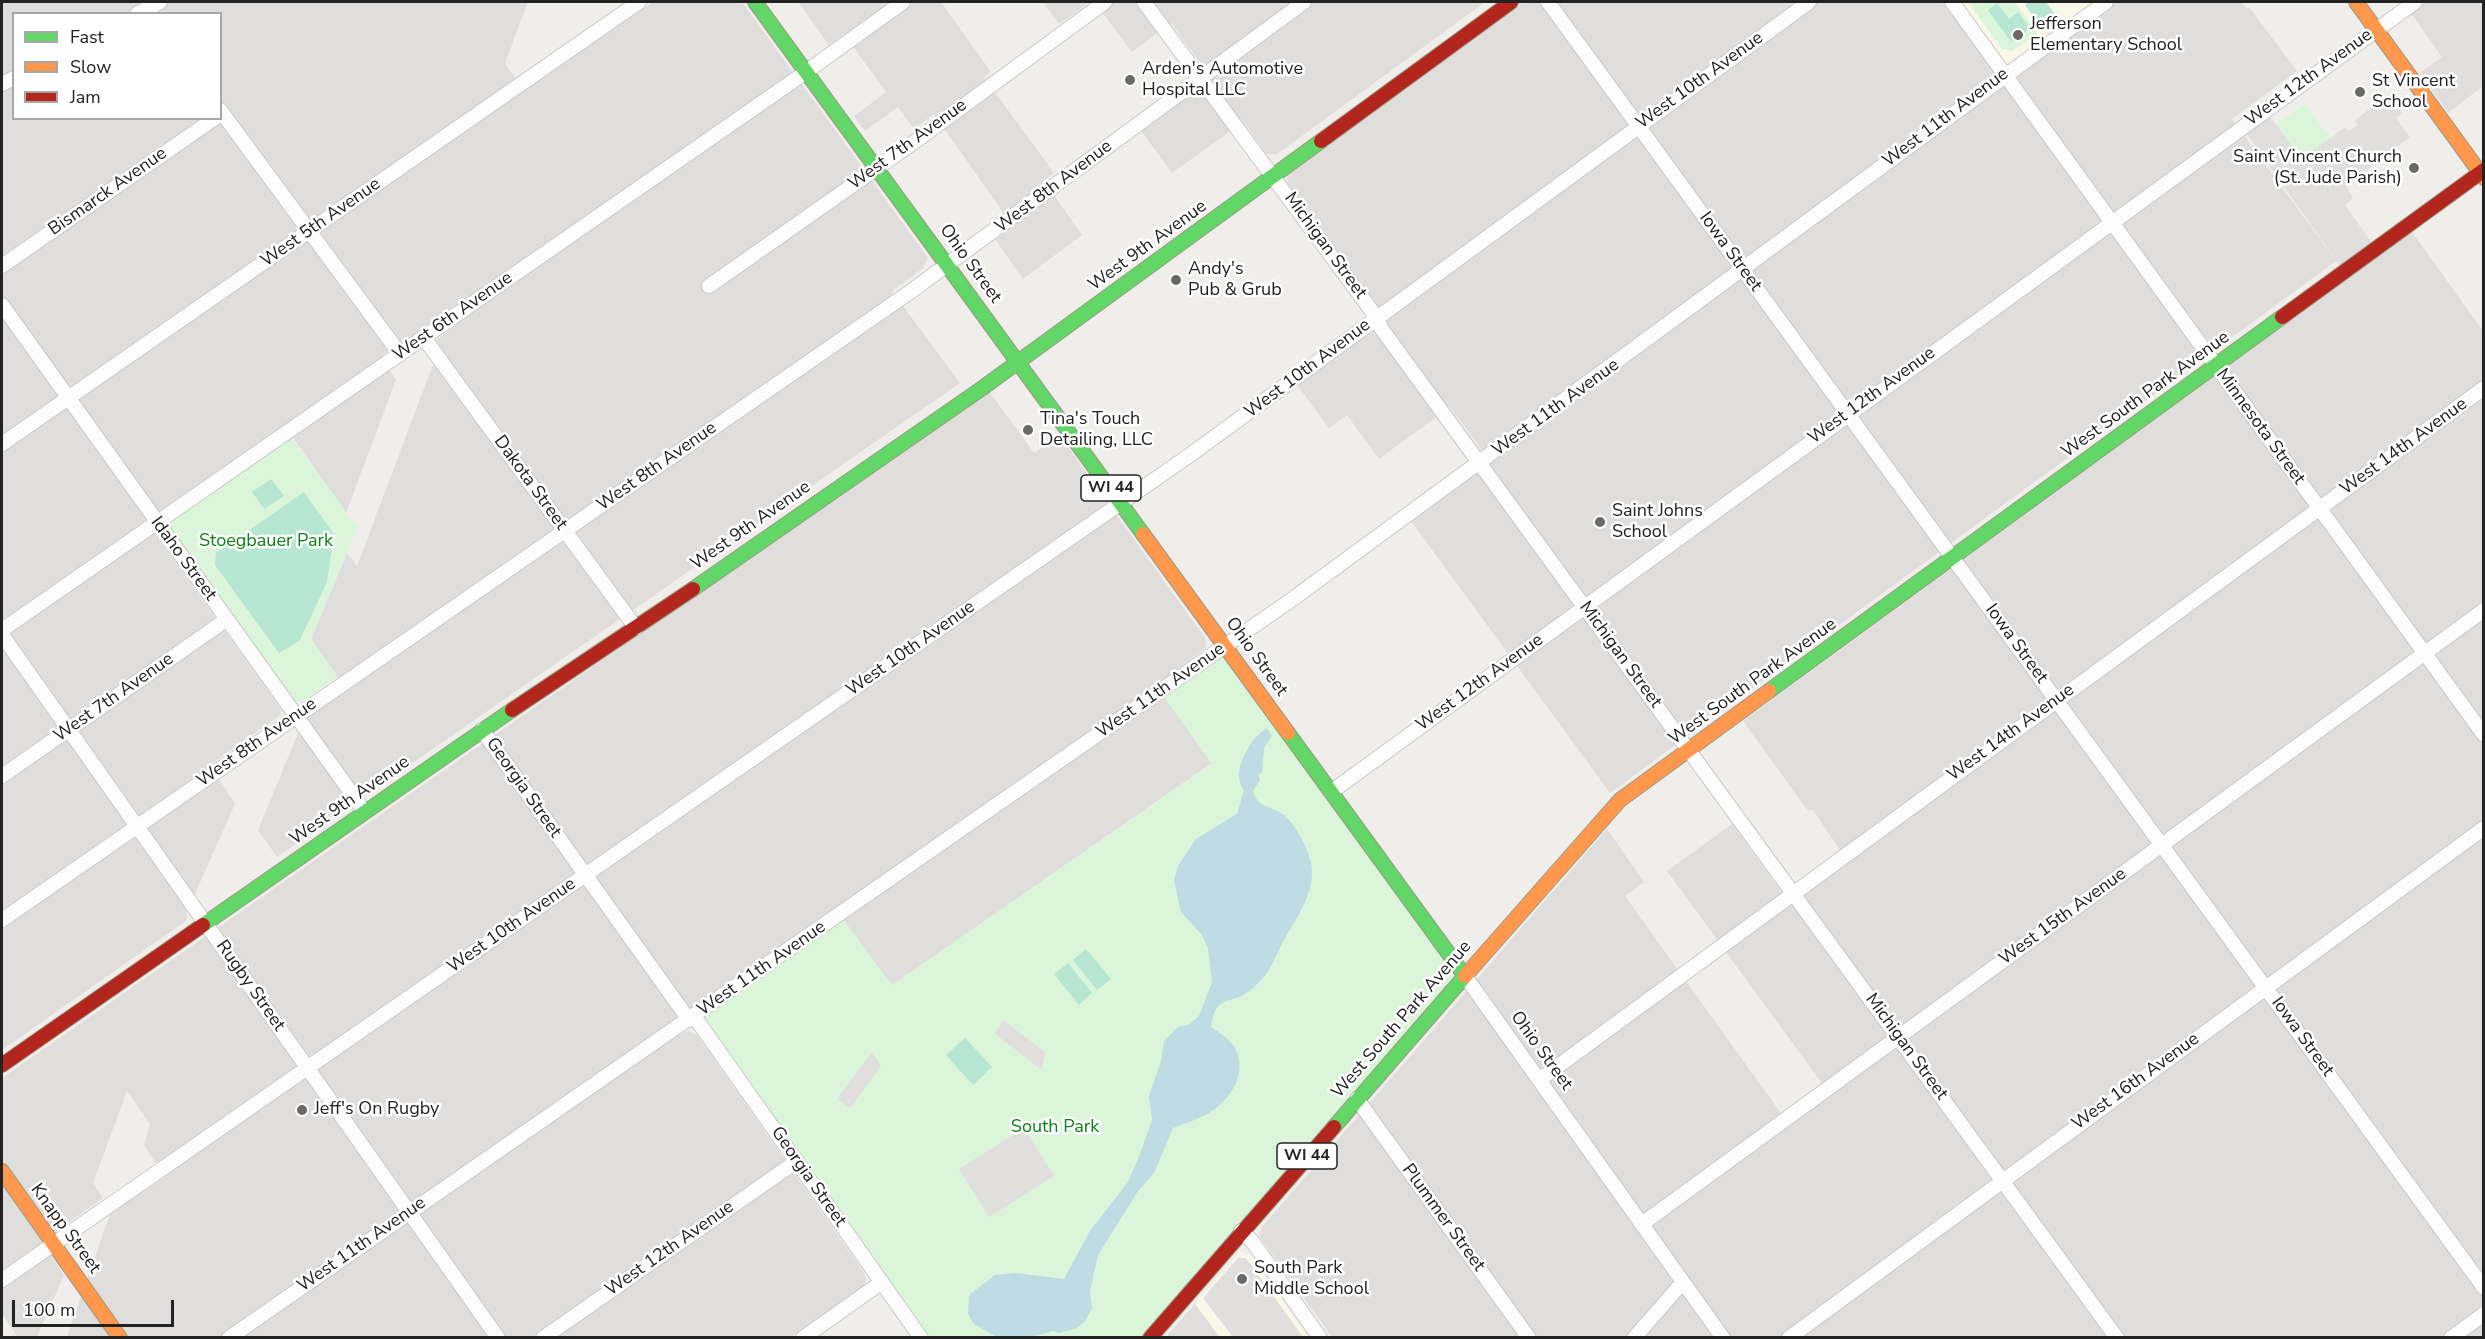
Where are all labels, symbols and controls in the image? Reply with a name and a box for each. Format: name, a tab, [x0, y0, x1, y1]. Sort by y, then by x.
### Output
legend	[12, 12, 222, 120]
place label: Jefferson Elementary School	[2030, 14, 2182, 57]
text: Fast	[70, 25, 104, 49]
street label: West 12th Avenue	[2241, 25, 2377, 131]
street label: West 10th Avenue	[1632, 28, 1768, 134]
marker: Jefferson Elementary School	[2011, 28, 2025, 42]
text: Slow	[70, 55, 111, 79]
place label: Arden's Automotive Hospital LLC	[1142, 59, 1303, 101]
street label: West 11th Avenue	[1879, 64, 2013, 172]
place label: St Vincent School	[2372, 71, 2455, 113]
marker: Arden's Automotive Hospital LLC	[1123, 73, 1137, 87]
text: Jam	[70, 85, 101, 109]
marker: St Vincent School	[2353, 85, 2367, 99]
street label: West 7th Avenue	[845, 95, 971, 195]
street label: West 8th Avenue	[991, 136, 1117, 238]
street label: Bismarck Avenue	[45, 143, 171, 241]
place label: Saint Vincent Church (St. Jude Parish)	[2233, 147, 2402, 190]
marker: Saint Vincent Church (St. Jude Parish)	[2407, 161, 2421, 175]
street label: West 5th Avenue	[257, 174, 385, 272]
street label: Michigan Street	[1279, 189, 1371, 303]
street label: West 9th Avenue	[1085, 196, 1211, 296]
street label: Iowa Street	[1694, 208, 1766, 296]
street label: Ohio Street	[934, 220, 1006, 308]
place label: Andy's Pub & Grub	[1188, 259, 1282, 302]
street label: West 6th Avenue	[389, 268, 517, 366]
marker: Andy's Pub & Grub	[1169, 273, 1183, 287]
street label: West 10th Avenue	[1241, 315, 1375, 423]
street label: West South Park Avenue	[2058, 327, 2234, 463]
street label: West 12th Avenue	[1804, 343, 1940, 449]
street label: West 11th Avenue	[1488, 355, 1624, 461]
street label: Minnesota Street	[2211, 365, 2309, 489]
street label: West 14th Avenue	[2336, 394, 2472, 500]
place label: Tina's Touch Detailing, LLC	[1040, 409, 1153, 452]
street label: West 8th Avenue	[593, 418, 721, 516]
marker: Tina's Touch Detailing, LLC	[1021, 423, 1035, 437]
street label: Dakota Street	[489, 432, 571, 534]
road number: WI 44	[1081, 475, 1141, 501]
street label: West 9th Avenue	[687, 477, 815, 575]
place label: Saint Johns School	[1612, 501, 1703, 544]
street label: Idaho Street	[145, 513, 221, 605]
marker: Saint Johns School	[1593, 515, 1607, 529]
park label: Stoegbauer Park	[199, 531, 333, 553]
street label: West 10th Avenue	[843, 597, 979, 701]
street label: Michigan Street	[1574, 598, 1666, 712]
street label: Iowa Street	[1980, 600, 2052, 688]
street label: Ohio Street	[1220, 613, 1292, 701]
street label: West South Park Avenue	[1665, 614, 1841, 750]
street label: West 12th Avenue	[1412, 630, 1548, 736]
street label: West 11th Avenue	[1093, 639, 1229, 743]
street label: West 7th Avenue	[50, 649, 178, 747]
street label: West 14th Avenue	[1943, 680, 2079, 786]
street label: West 8th Avenue	[193, 694, 321, 792]
street label: Georgia Street	[481, 734, 565, 842]
street label: West 9th Avenue	[286, 752, 414, 850]
street label: West 15th Avenue	[1995, 864, 2131, 970]
street label: West 10th Avenue	[444, 874, 580, 978]
street label: West 11th Avenue	[694, 917, 830, 1021]
street label: Rugby Street	[211, 936, 289, 1036]
street label: West South Park Avenue	[1328, 937, 1476, 1103]
street label: Michigan Street	[1860, 990, 1952, 1104]
street label: Iowa Street	[2266, 993, 2338, 1081]
street label: Ohio Street	[1505, 1007, 1577, 1095]
street label: West 16th Avenue	[2068, 1029, 2204, 1135]
place label: Jeff's On Rugby	[314, 1099, 439, 1121]
marker: Jeff's On Rugby	[295, 1103, 309, 1117]
park label: South Park	[1011, 1117, 1099, 1139]
street label: Georgia Street	[766, 1123, 850, 1231]
road number: WI 44	[1277, 1143, 1337, 1169]
street label: Plummer Street	[1397, 1160, 1489, 1276]
street label: Knapp Street	[25, 1180, 105, 1278]
street label: West 11th Avenue	[294, 1193, 430, 1297]
street label: West 12th Avenue	[602, 1197, 738, 1301]
place label: South Park Middle School	[1254, 1258, 1369, 1300]
marker: South Park Middle School	[1235, 1272, 1249, 1286]
scale bar	[15, 1288, 177, 1326]
text: 100 m	[23, 1298, 75, 1322]

